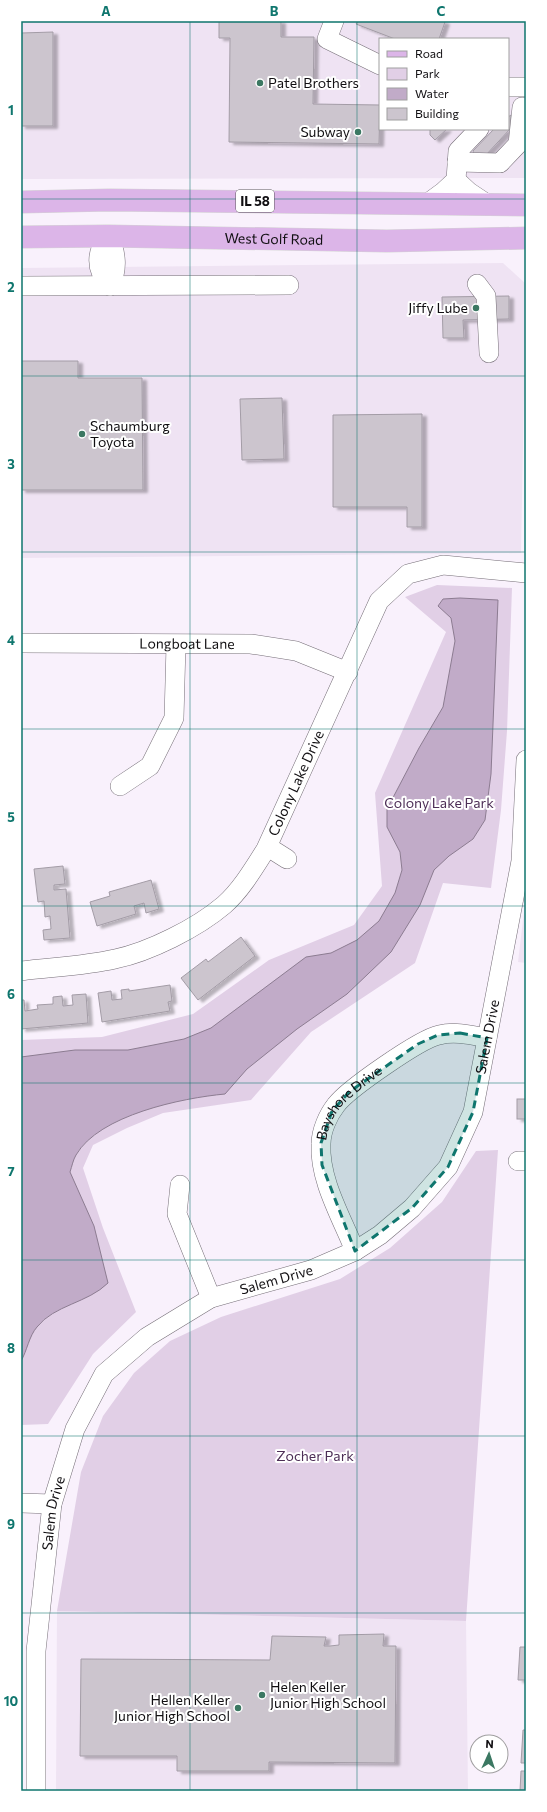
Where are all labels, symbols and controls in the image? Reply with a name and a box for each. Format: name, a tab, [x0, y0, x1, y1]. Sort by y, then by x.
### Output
text: A	[101, 3, 111, 19]
text: B	[270, 3, 279, 19]
text: C	[437, 3, 446, 19]
legend	[379, 38, 509, 130]
text: Road	[415, 46, 443, 60]
text: Park	[415, 66, 441, 80]
place label: Patel Brothers	[268, 74, 359, 91]
marker: Patel Brothers	[255, 78, 265, 88]
text: Water	[415, 86, 449, 100]
text: 1	[8, 102, 14, 118]
text: Building	[415, 106, 459, 120]
place label: Subway	[300, 123, 350, 140]
marker: Subway	[353, 127, 363, 137]
road number: IL 58	[236, 190, 274, 212]
street label: West Golf Road	[225, 229, 323, 248]
text: 2	[7, 279, 15, 295]
place label: Jiffy Lube	[408, 299, 468, 316]
marker: Jiffy Lube	[471, 303, 481, 313]
place label: Schaumburg Toyota	[90, 417, 170, 450]
marker: Schaumburg Toyota	[77, 429, 87, 439]
text: 3	[7, 456, 15, 472]
text: 4	[7, 632, 15, 648]
street label: Longboat Lane	[139, 635, 235, 652]
street label: Colony Lake Drive	[264, 727, 327, 838]
park label: Colony Lake Park	[384, 794, 494, 811]
text: 5	[7, 809, 15, 825]
text: 6	[7, 986, 15, 1002]
street label: Salem Drive	[471, 998, 502, 1075]
street label: Bayshore Drive	[312, 1062, 385, 1142]
text: 7	[7, 1163, 15, 1179]
street label: Salem Drive	[238, 1261, 315, 1298]
text: 8	[7, 1340, 15, 1356]
park label: Zocher Park	[276, 1447, 354, 1464]
street label: Salem Drive	[38, 1474, 68, 1551]
text: 9	[7, 1516, 15, 1532]
place label: Helen Keller Junior High School	[270, 1678, 386, 1711]
marker: Helen Keller Junior High School	[257, 1690, 267, 1700]
place label: Hellen Keller Junior High School	[114, 1691, 230, 1724]
text: 10	[4, 1693, 19, 1709]
marker: Hellen Keller Junior High School	[233, 1703, 243, 1713]
north arrow	[469, 1734, 509, 1774]
text: N	[485, 1737, 494, 1750]

